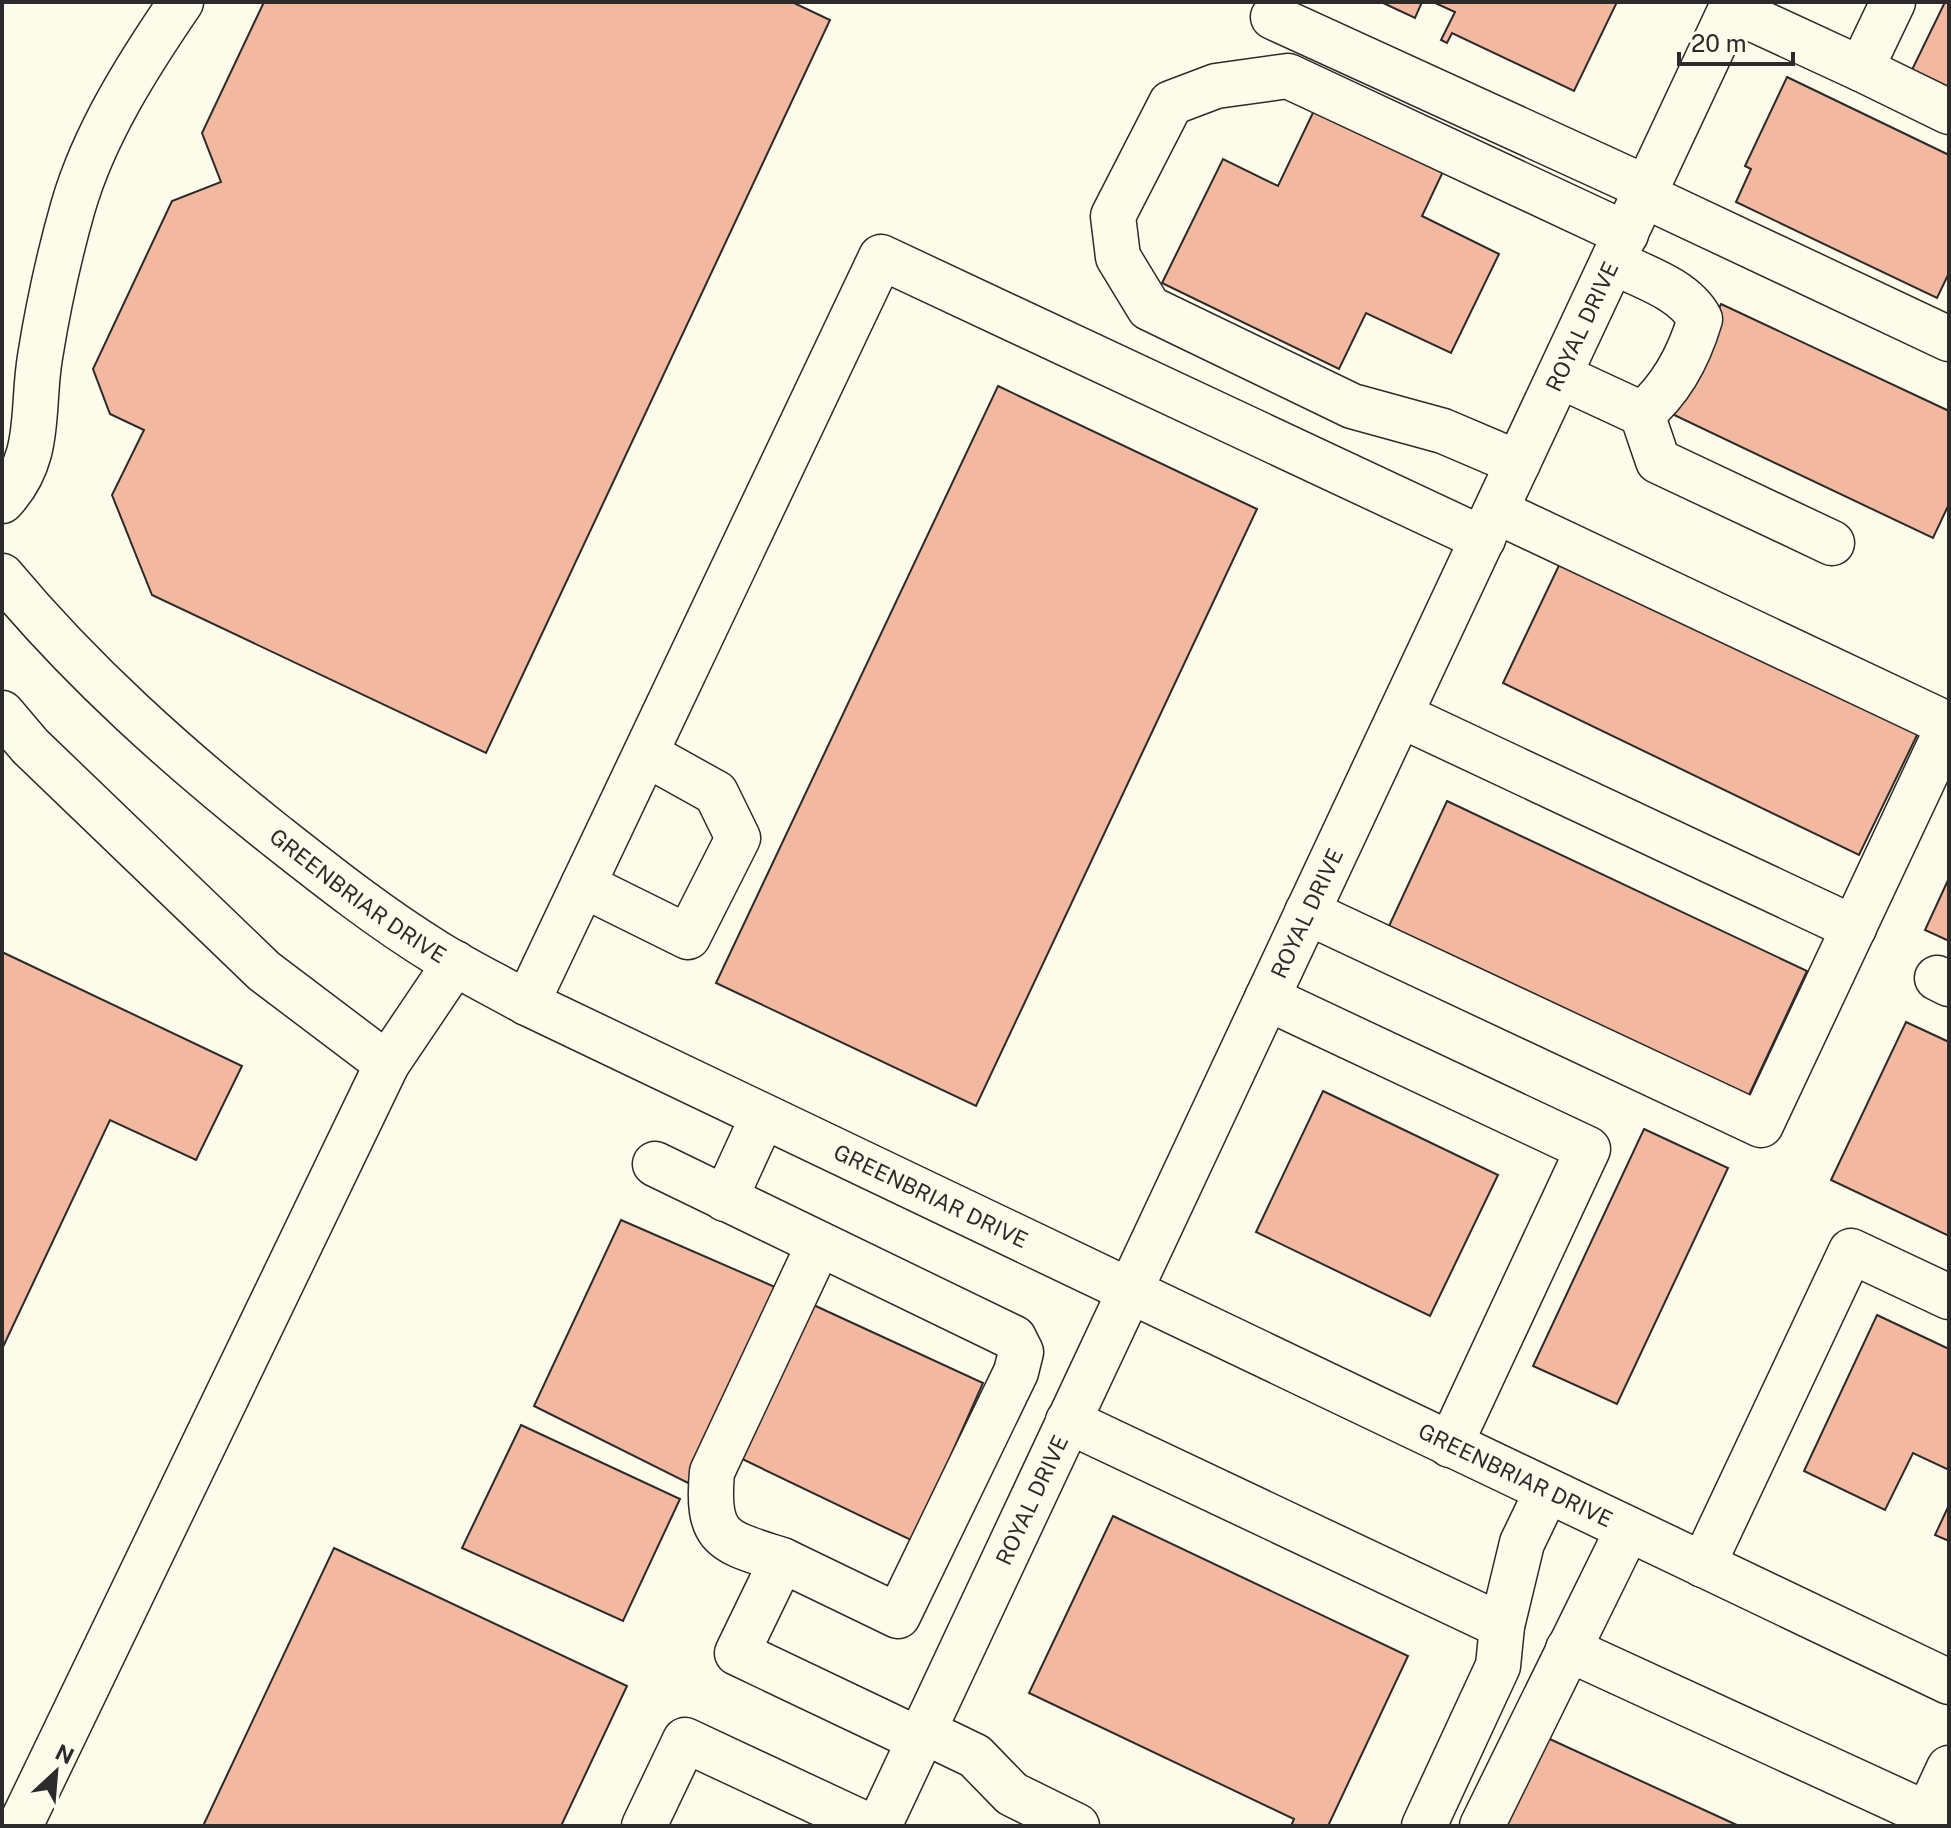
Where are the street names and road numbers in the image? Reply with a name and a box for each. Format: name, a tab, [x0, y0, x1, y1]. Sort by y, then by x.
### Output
street label: ROYAL DRIVE	[1540, 257, 1623, 396]
street label: GREENBRIAR DRIVE	[265, 823, 451, 969]
street label: ROYAL DRIVE	[1265, 844, 1348, 982]
street label: GREENBRIAR DRIVE	[830, 1138, 1032, 1253]
street label: GREENBRIAR DRIVE	[1414, 1418, 1617, 1532]
street label: ROYAL DRIVE	[990, 1431, 1073, 1569]

